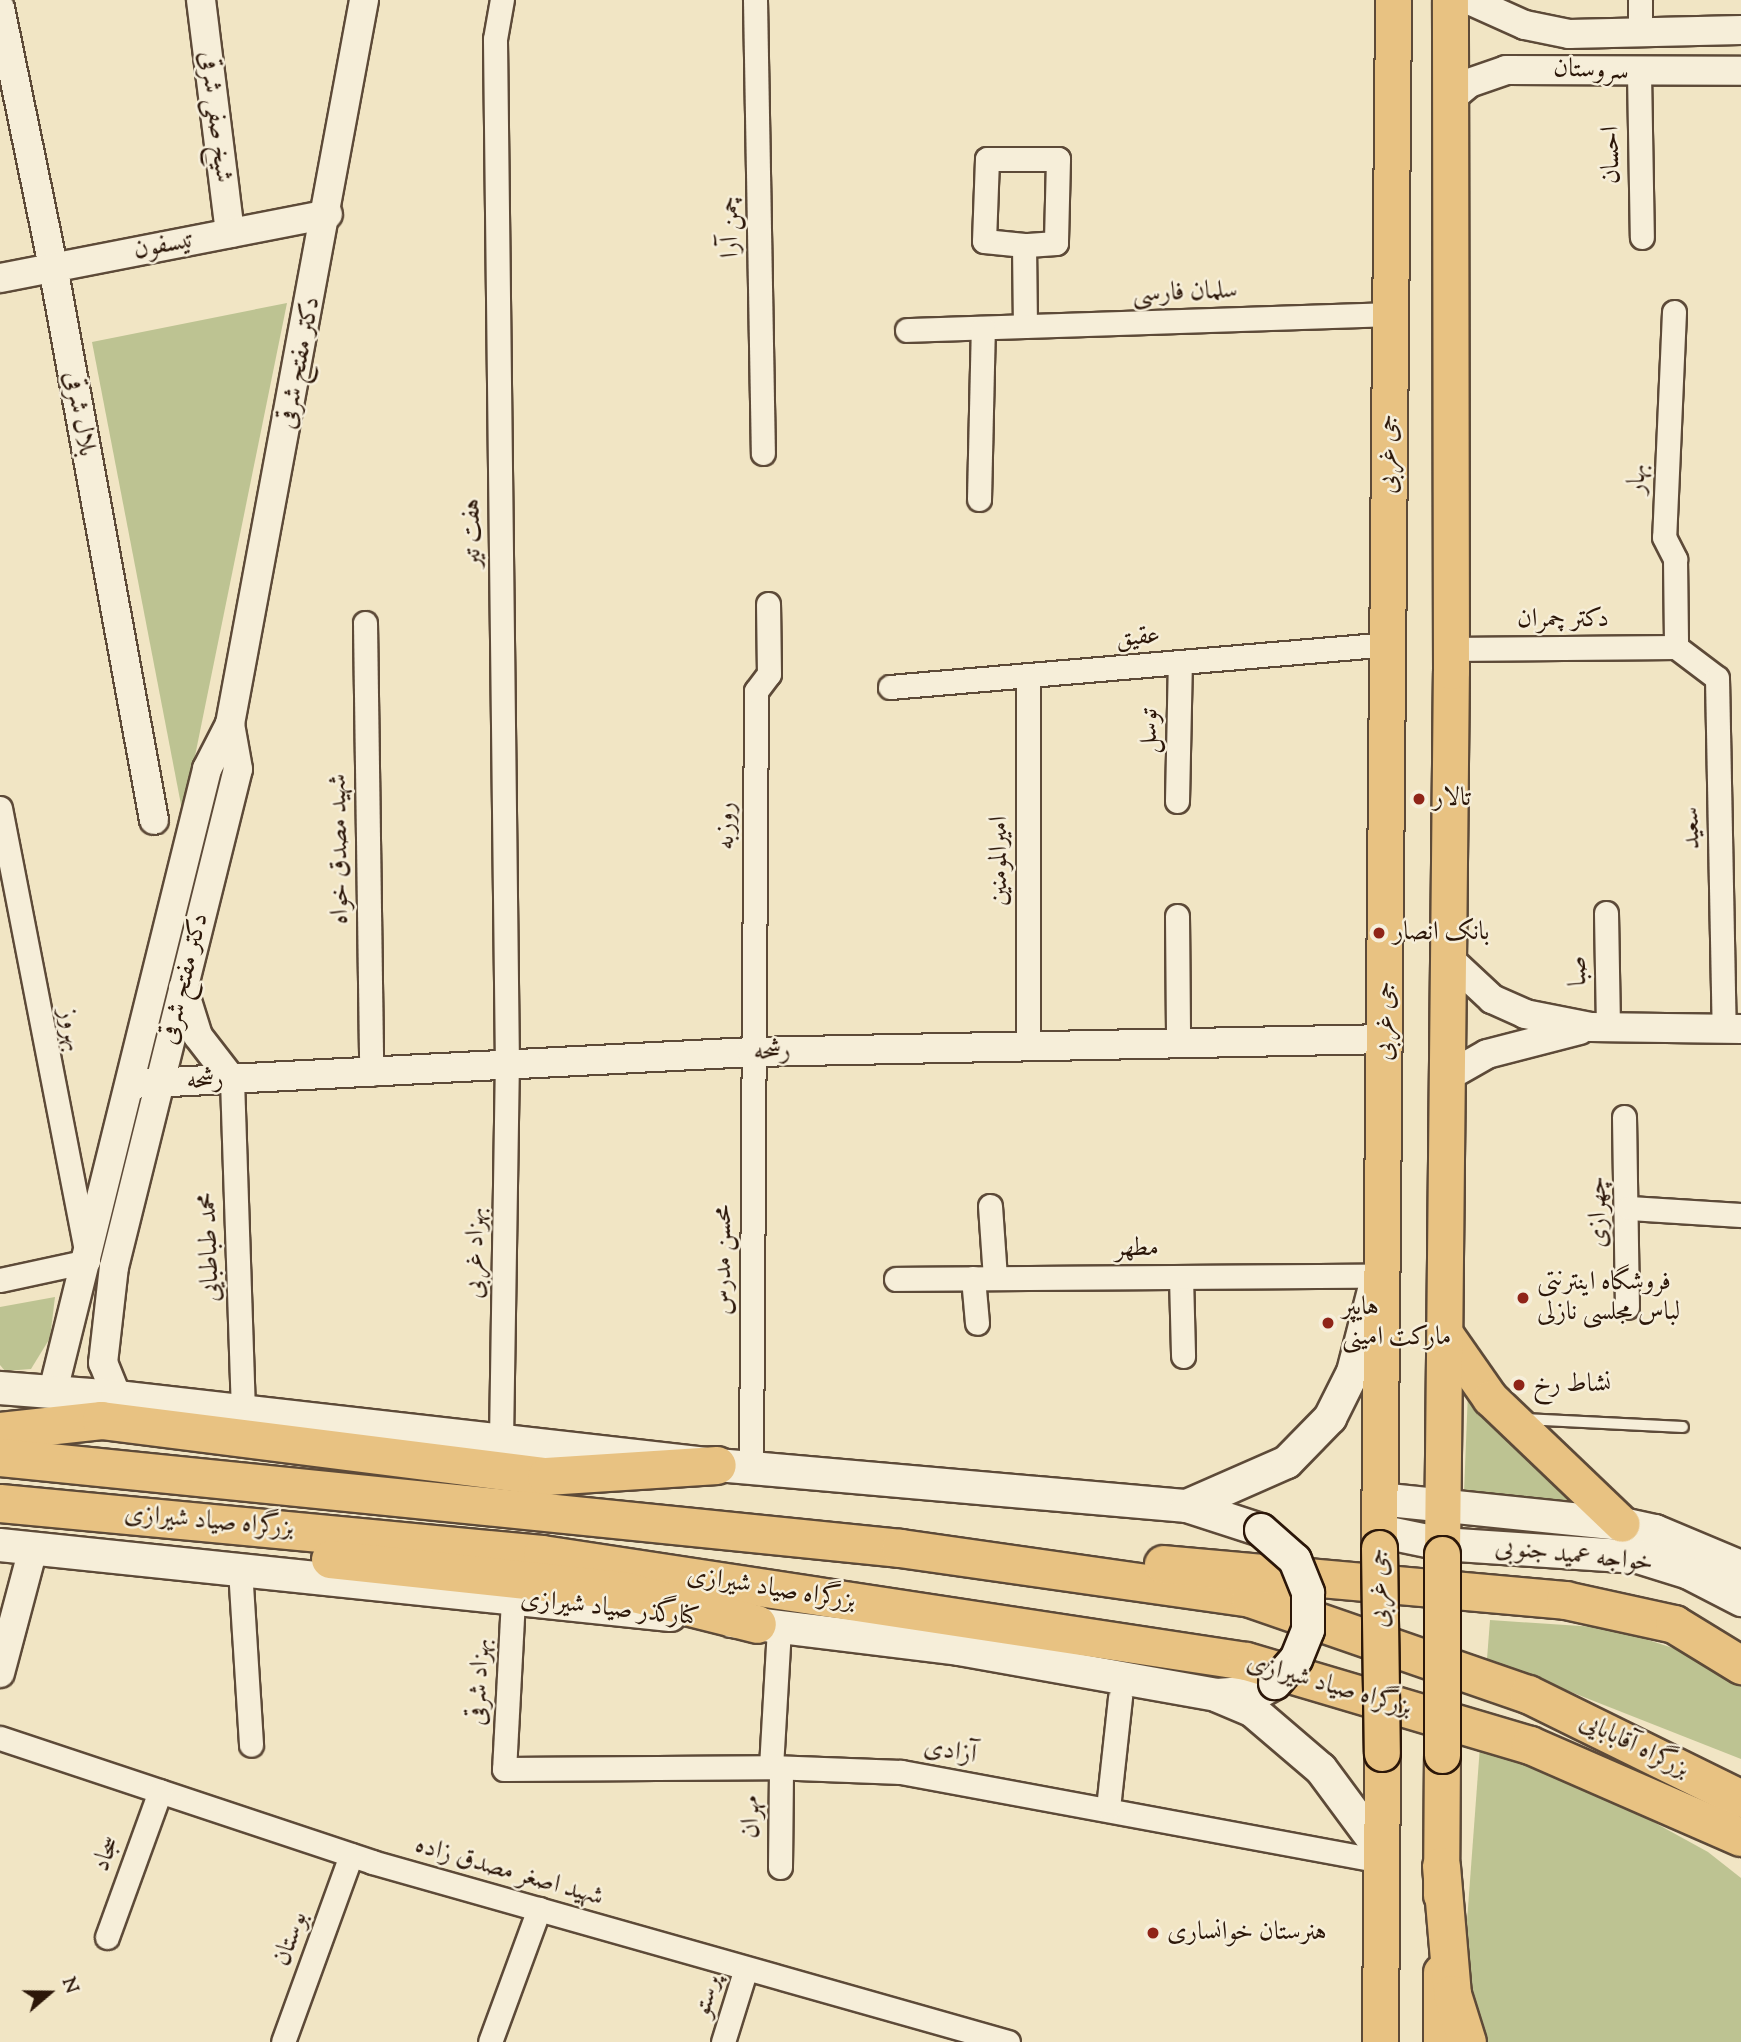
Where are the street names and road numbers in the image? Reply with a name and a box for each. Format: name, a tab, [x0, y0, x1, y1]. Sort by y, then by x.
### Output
street label: شیخ صفی شرقی	[191, 49, 239, 185]
street label: سروستان	[1552, 53, 1630, 89]
street label: احسان	[1596, 126, 1628, 184]
street label: چمن آرا	[715, 196, 747, 258]
street label: تیسفون	[131, 225, 197, 267]
street label: سلمان فارسی	[1132, 276, 1238, 310]
street label: دکتر مفتح شرقی	[272, 294, 328, 432]
street label: بلال شرقی	[56, 369, 102, 459]
street label: جی غربی	[1373, 414, 1405, 494]
street label: بهار	[1622, 463, 1654, 495]
street label: هفت تیر	[457, 498, 489, 568]
street label: دکتر چمران	[1517, 604, 1609, 636]
street label: عقیق	[1115, 621, 1161, 655]
street label: توسل	[1134, 708, 1166, 754]
street label: شهید مصدق خواه	[323, 773, 357, 925]
street label: روزبه	[711, 802, 743, 850]
street label: سعید	[1676, 806, 1708, 850]
street label: امیرالمومنین	[984, 816, 1016, 906]
street label: دکتر مفتح شرقی	[154, 910, 216, 1048]
street label: صبا	[1563, 956, 1595, 986]
street label: جی غربی	[1370, 981, 1402, 1061]
street label: بهروز	[51, 1006, 89, 1054]
street label: رشحه	[753, 1036, 791, 1068]
street label: رشحه	[186, 1064, 224, 1098]
street label: چهرازی	[1583, 1176, 1615, 1248]
street label: محمد طباطبایی	[192, 1192, 228, 1302]
street label: محسن مدرس	[708, 1205, 740, 1315]
street label: بهزاد غربی	[460, 1207, 492, 1299]
street label: مطهر	[1115, 1233, 1159, 1265]
street label: بزرگراه صیاد شیرازی	[123, 1499, 295, 1545]
street label: خواجه عمید جنوبی	[1493, 1532, 1655, 1580]
street label: جی غربی	[1364, 1548, 1396, 1628]
street label: بزرگراه صیاد شیرازی	[684, 1560, 858, 1618]
street label: کنارگذر صیاد شیرازی	[519, 1584, 701, 1634]
street label: بهزاد شرقی	[462, 1638, 498, 1726]
street label: بزرگراه صیاد شیرازی	[1243, 1648, 1415, 1724]
street label: بزرگراه آقابابایی	[1574, 1706, 1694, 1786]
street label: آزادی	[921, 1732, 979, 1772]
street label: مهران	[736, 1795, 768, 1839]
street label: شهید اصغر مصدق زاده	[411, 1830, 607, 1914]
street label: سجاد	[86, 1832, 128, 1876]
street label: بوستان	[267, 1907, 315, 1971]
street label: پرستو	[687, 1971, 729, 2021]

